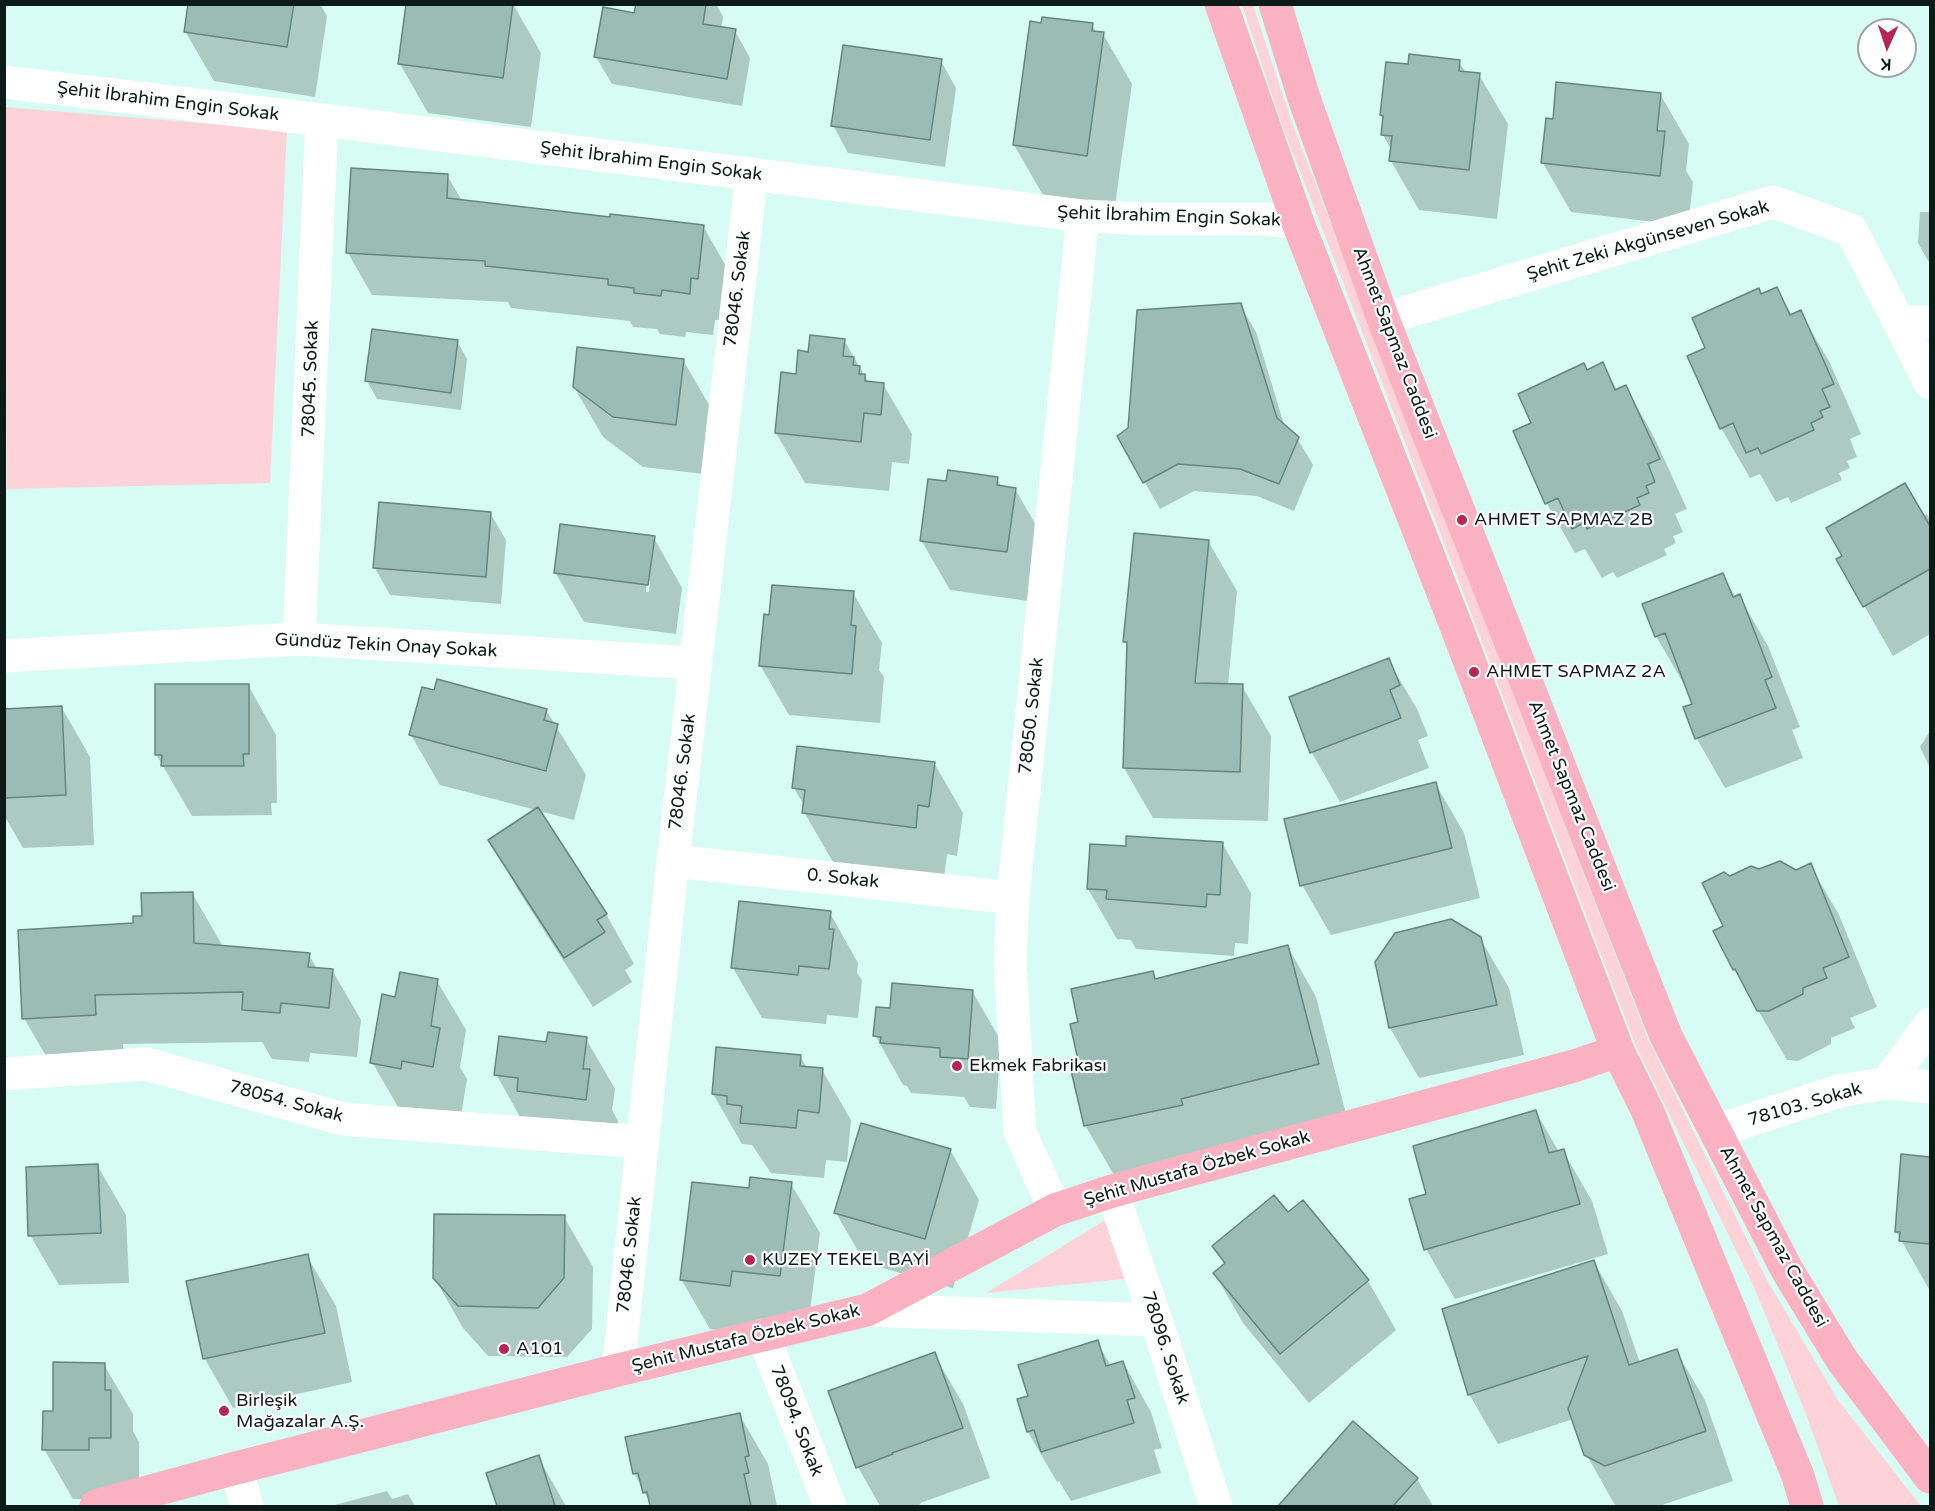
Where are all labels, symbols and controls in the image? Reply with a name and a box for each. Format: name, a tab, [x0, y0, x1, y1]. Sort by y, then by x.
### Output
north arrow	[1857, 18, 1917, 78]
text: K	[1880, 54, 1892, 74]
street label: Şehit İbrahim Engin Sokak	[56, 78, 280, 126]
street label: Şehit İbrahim Engin Sokak	[539, 138, 763, 186]
street label: Şehit Zeki Akgünseven Sokak	[1525, 196, 1771, 286]
street label: Şehit İbrahim Engin Sokak	[1057, 202, 1281, 232]
street label: 78046. Sokak	[720, 229, 756, 349]
street label: Ahmet Sapmaz Caddesi	[1347, 244, 1441, 442]
street label: 78045. Sokak	[298, 320, 324, 438]
place label: AHMET SAPMAZ 2B	[1474, 509, 1653, 531]
marker: AHMET SAPMAZ 2B	[1455, 513, 1469, 527]
street label: Gündüz Tekin Onay Sokak	[274, 629, 498, 663]
street label: 78050. Sokak	[1015, 656, 1049, 776]
place label: AHMET SAPMAZ 2A	[1486, 661, 1666, 683]
marker: AHMET SAPMAZ 2A	[1467, 665, 1481, 679]
street label: Ahmet Sapmaz Caddesi	[1523, 697, 1619, 895]
street label: 78046. Sokak	[665, 712, 701, 832]
street label: 0. Sokak	[806, 864, 880, 894]
place label: Ekmek Fabrikası	[969, 1055, 1107, 1077]
marker: Ekmek Fabrikası	[950, 1059, 964, 1073]
street label: 78054. Sokak	[226, 1076, 346, 1128]
street label: 78103. Sokak	[1746, 1078, 1864, 1132]
street label: Şehit Mustafa Özbek Sokak	[1081, 1126, 1313, 1212]
street label: Ahmet Sapmaz Caddesi	[1714, 1143, 1832, 1331]
street label: 78046. Sokak	[613, 1195, 647, 1315]
place label: KUZEY TEKEL BAYİ	[762, 1249, 929, 1271]
marker: KUZEY TEKEL BAYİ	[743, 1253, 757, 1267]
street label: 78096. Sokak	[1137, 1289, 1193, 1407]
street label: Şehit Mustafa Özbek Sokak	[630, 1300, 862, 1378]
place label: A101	[516, 1338, 563, 1360]
marker: A101	[497, 1342, 511, 1356]
street label: 78094. Sokak	[765, 1362, 827, 1480]
place label: Birleşik Mağazalar A.Ş.	[236, 1390, 364, 1432]
marker: Birleşik Mağazalar A.Ş.	[217, 1404, 231, 1418]

